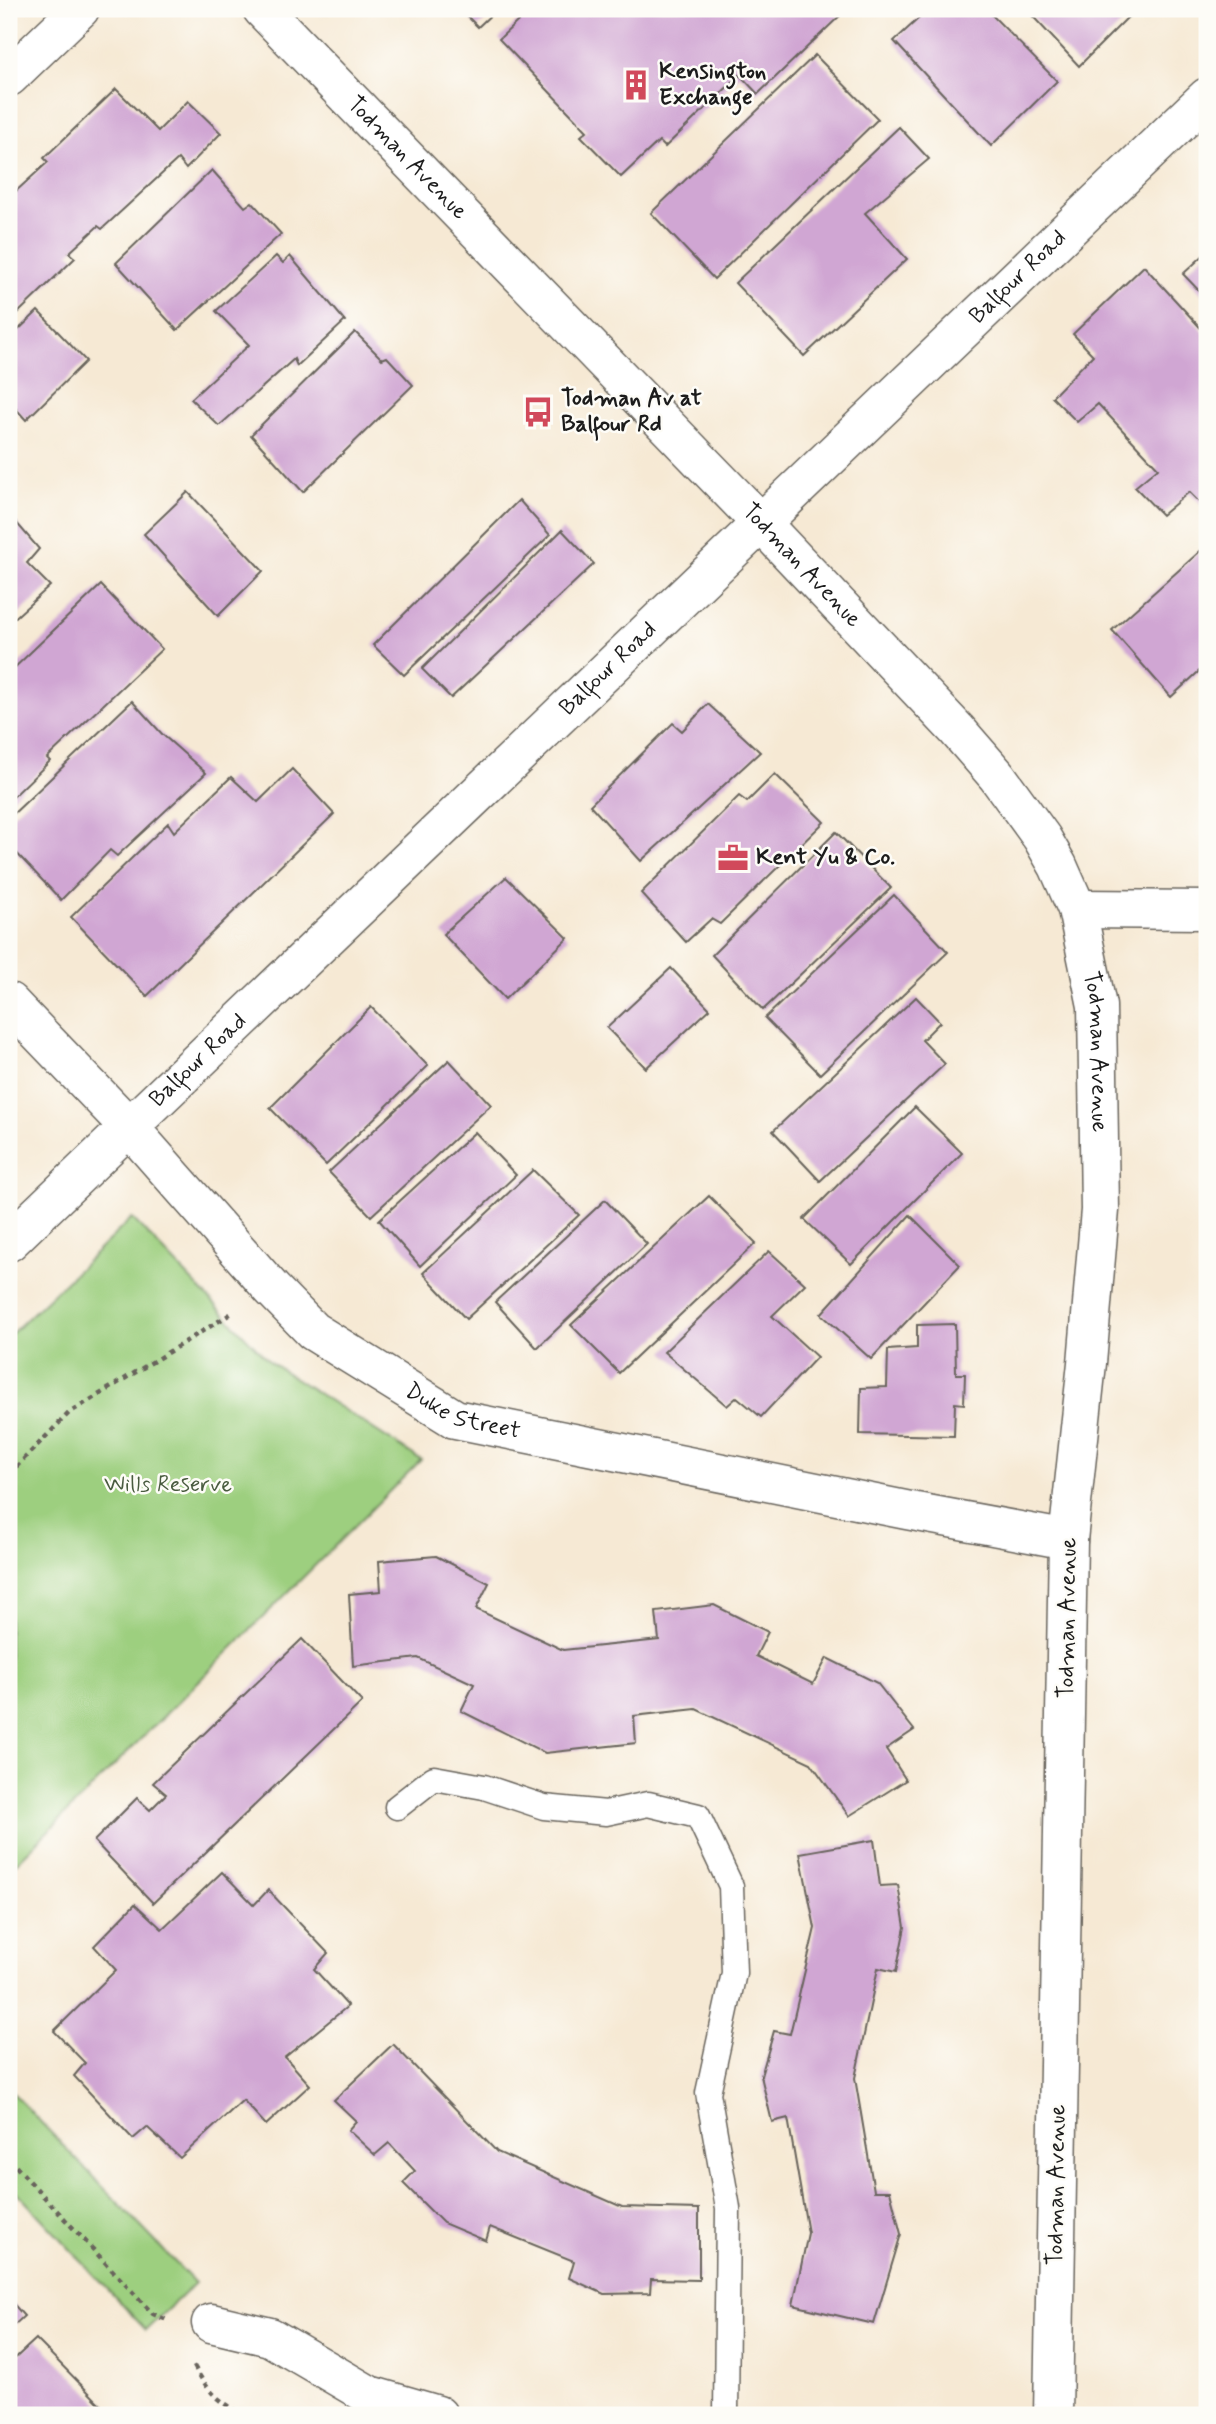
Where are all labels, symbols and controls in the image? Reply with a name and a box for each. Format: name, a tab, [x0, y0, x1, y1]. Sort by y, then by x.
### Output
place label: Kensington Exchange	[659, 57, 766, 116]
building icon: Kensington Exchange	[619, 68, 653, 102]
street label: Todman Avenue	[340, 90, 474, 227]
street label: Balfour Road	[963, 224, 1073, 331]
place label: Todman Av at Balfour Rd	[561, 384, 702, 441]
bus stop icon: Todman Av at Balfour Rd	[521, 395, 555, 429]
street label: Todman Avenue	[735, 497, 868, 635]
street label: Balfour Road	[553, 615, 664, 723]
office icon: Kent Yu & Co.	[716, 841, 750, 875]
place label: Kent Yu & Co.	[756, 843, 895, 873]
street label: Todman Avenue	[1075, 969, 1114, 1133]
street label: Balfour Road	[143, 1007, 254, 1114]
street label: Duke Street	[399, 1376, 523, 1447]
park label: Wills Reserve	[104, 1470, 232, 1500]
street label: Todman Avenue	[1052, 1537, 1084, 1699]
street label: Todman Avenue	[1041, 2104, 1073, 2266]

